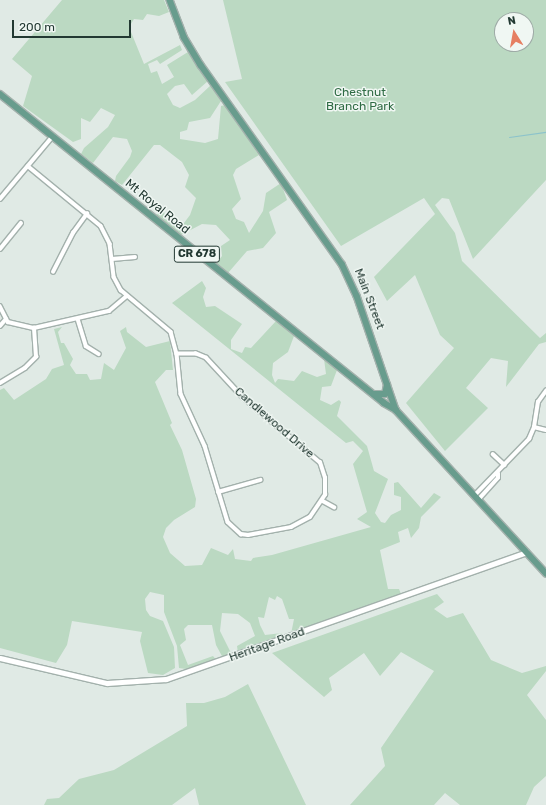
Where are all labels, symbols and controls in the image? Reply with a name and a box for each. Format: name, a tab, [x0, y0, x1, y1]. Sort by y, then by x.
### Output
scale bar	[14, 12, 133, 38]
north arrow	[494, 12, 534, 52]
text: N	[507, 14, 517, 28]
text: 200 m	[19, 20, 55, 34]
park label: Chestnut Branch Park	[326, 86, 394, 114]
street label: Mt Royal Road	[122, 177, 192, 237]
road number: CR 678	[173, 245, 221, 263]
street label: Main Street	[351, 267, 387, 331]
street label: Candlewood Drive	[231, 385, 317, 461]
street label: Heritage Road	[227, 625, 307, 665]

